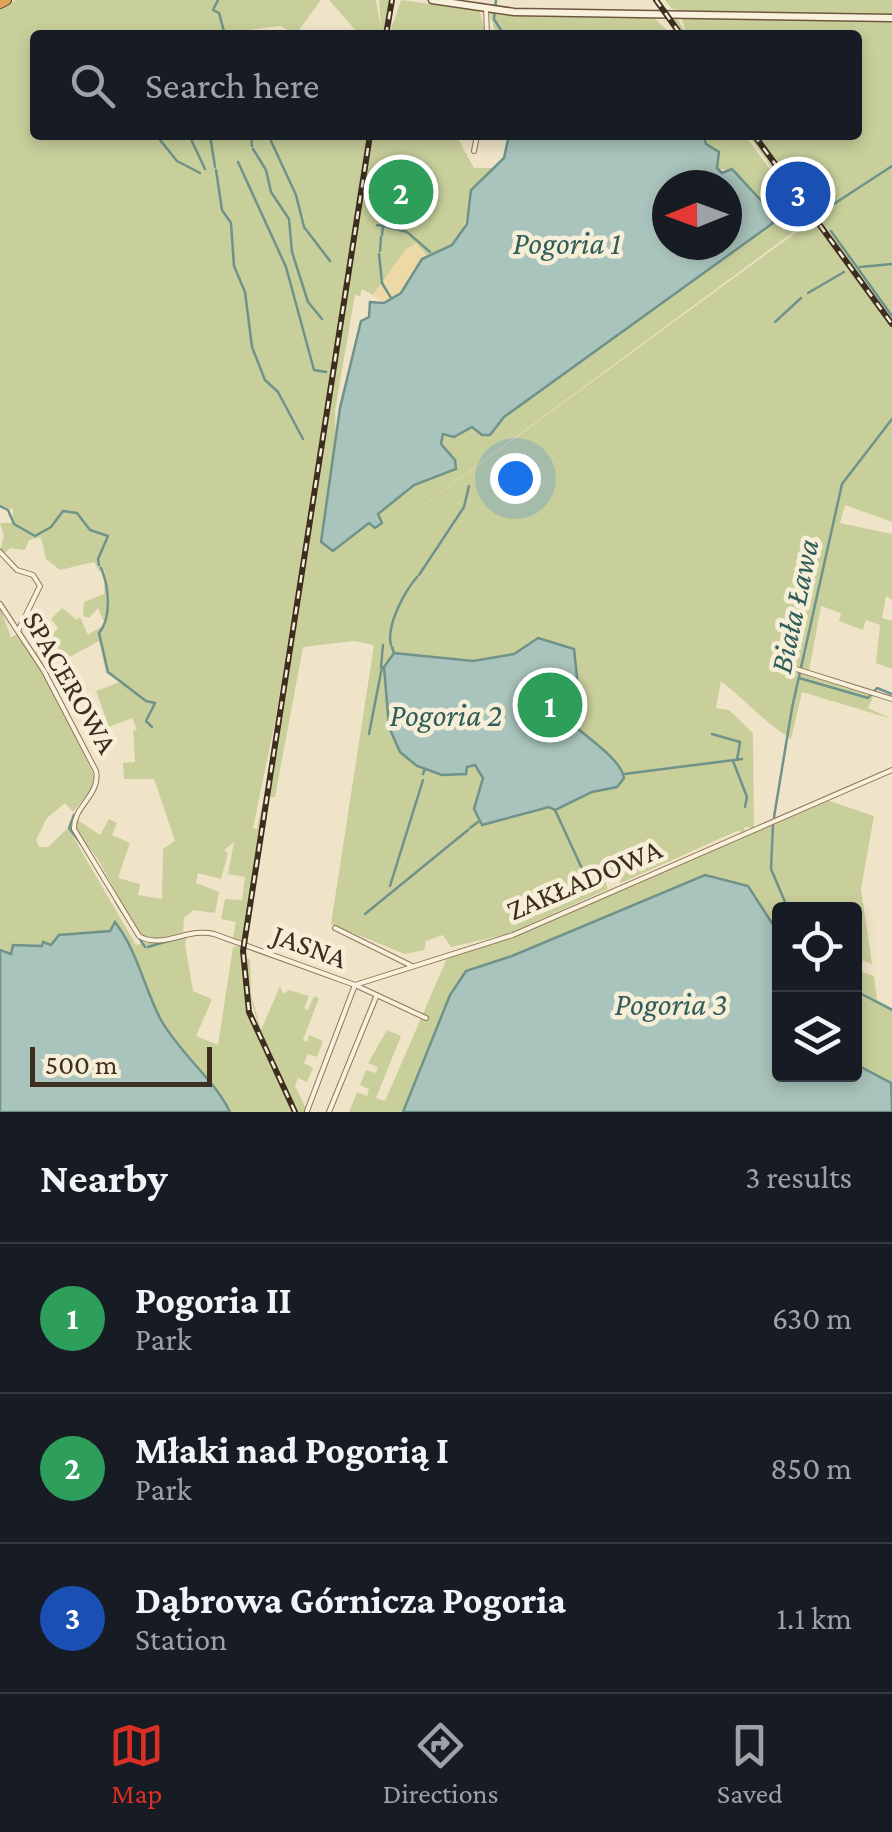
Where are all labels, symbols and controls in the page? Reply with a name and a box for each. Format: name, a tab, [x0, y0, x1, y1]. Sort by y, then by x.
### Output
search box	[30, 30, 862, 140]
icon: search	[65, 58, 120, 113]
text: Search here	[145, 64, 319, 106]
pin: 2	[368, 154, 434, 230]
pin: 3	[766, 156, 830, 232]
north arrow	[652, 170, 742, 260]
water label: Pogoria 1	[513, 225, 621, 261]
your location	[490, 453, 541, 504]
water label: Biała Ława	[762, 535, 826, 677]
street label: SPACEROWA	[17, 605, 125, 760]
pin: 1	[518, 668, 582, 742]
water label: Pogoria 2	[390, 697, 502, 733]
street label: ZAKŁADOWA	[502, 831, 667, 926]
map controls	[772, 902, 862, 1082]
button: locate	[772, 902, 862, 992]
street label: JASNA	[266, 916, 352, 975]
water label: Pogoria 3	[615, 986, 727, 1022]
button: layers	[772, 992, 862, 1082]
scale bar	[30, 1042, 212, 1086]
text: 500 m	[45, 1049, 118, 1080]
text: Nearby	[40, 1154, 168, 1201]
text: 3 results	[745, 1159, 852, 1195]
text: Pogoria II	[135, 1279, 292, 1321]
text: 1	[67, 1300, 78, 1336]
text: 630 m	[772, 1300, 852, 1336]
text: Park	[135, 1321, 192, 1357]
text: Młaki nad Pogorią I	[135, 1429, 449, 1471]
text: 2	[64, 1450, 81, 1486]
text: 850 m	[770, 1450, 852, 1486]
text: Park	[135, 1471, 192, 1507]
text: Dąbrowa Górnicza Pogoria	[135, 1579, 566, 1621]
text: 3	[65, 1600, 80, 1636]
text: 1.1 km	[776, 1600, 852, 1636]
text: Station	[135, 1621, 227, 1657]
tab: Map	[109, 1718, 164, 1809]
tab: Directions	[383, 1718, 499, 1809]
tab: Saved	[717, 1718, 783, 1809]

